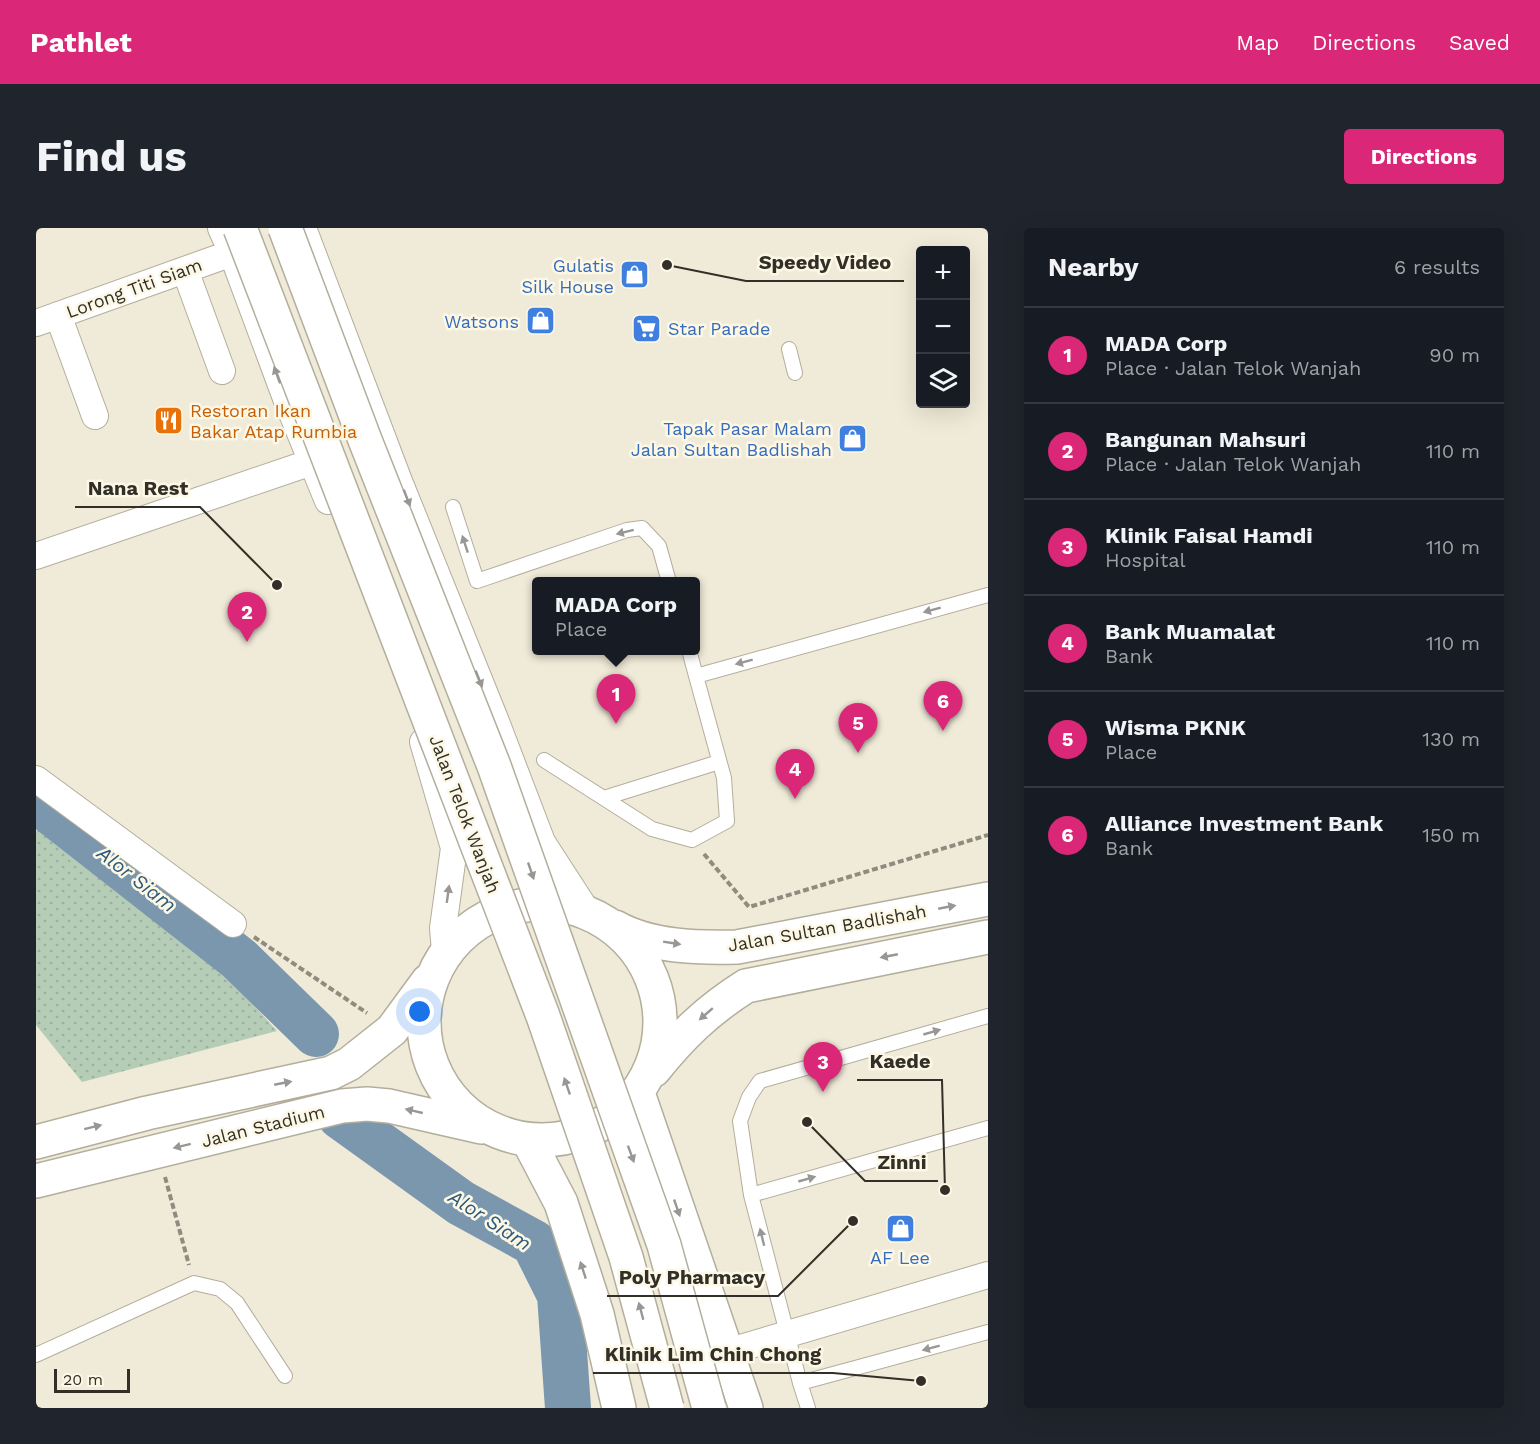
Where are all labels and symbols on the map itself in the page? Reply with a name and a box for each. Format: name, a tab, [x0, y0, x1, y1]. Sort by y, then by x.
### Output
callout: Speedy Video	[746, 243, 904, 281]
text: Speedy Video	[759, 250, 891, 274]
street label: Lorong Titi Siam	[63, 254, 205, 322]
place label: Gulatis Silk House	[521, 255, 614, 297]
shop icon: Gulatis Silk House	[619, 259, 651, 291]
shop icon: Watsons	[524, 305, 556, 337]
place label: Watsons	[444, 311, 519, 332]
supermarket icon: Star Parade	[631, 312, 663, 344]
place label: Star Parade	[668, 318, 770, 339]
one-way arrow	[272, 366, 281, 384]
place label: Restoran Ikan Bakar Atap Rumbia	[190, 400, 357, 442]
restaurant icon: Restoran Ikan Bakar Atap Rumbia	[153, 404, 185, 436]
place label: Tapak Pasar Malam Jalan Sultan Badlishah	[631, 418, 832, 460]
shop icon: Tapak Pasar Malam Jalan Sultan Badlishah	[837, 422, 869, 454]
callout: Nana Rest	[75, 469, 200, 507]
text: Nana Rest	[88, 476, 189, 500]
one-way arrow	[402, 489, 412, 507]
one-way arrow	[616, 527, 634, 537]
one-way arrow	[460, 535, 469, 553]
pin: 2	[228, 592, 266, 642]
one-way arrow	[923, 606, 941, 616]
one-way arrow	[735, 658, 753, 668]
one-way arrow	[475, 670, 484, 688]
pin: 1	[596, 674, 636, 724]
pin: 6	[924, 682, 962, 731]
pin: 5	[838, 704, 878, 753]
street label: Jalan Telok Wanjah	[425, 732, 505, 896]
pin: 4	[776, 750, 814, 799]
water label: Alor Siam	[92, 840, 181, 917]
one-way arrow	[527, 862, 537, 880]
one-way arrow	[443, 884, 452, 903]
street label: Jalan Sultan Badlishah	[726, 900, 928, 956]
one-way arrow	[938, 902, 957, 911]
one-way arrow	[663, 939, 682, 948]
one-way arrow	[880, 952, 899, 961]
your location	[405, 997, 434, 1026]
one-way arrow	[699, 1007, 714, 1020]
one-way arrow	[923, 1027, 941, 1036]
pin: 3	[804, 1042, 842, 1092]
callout: Kaede	[857, 1042, 942, 1080]
text: Kaede	[870, 1049, 930, 1073]
one-way arrow	[562, 1077, 572, 1095]
one-way arrow	[273, 1078, 292, 1087]
street label: Jalan Stadium	[199, 1100, 327, 1152]
one-way arrow	[404, 1106, 423, 1116]
one-way arrow	[84, 1122, 102, 1131]
one-way arrow	[173, 1142, 192, 1152]
callout: Zinni	[865, 1143, 938, 1181]
one-way arrow	[627, 1145, 636, 1163]
text: Zinni	[877, 1150, 927, 1174]
one-way arrow	[798, 1173, 816, 1183]
water label: Alor Siam	[443, 1184, 536, 1256]
one-way arrow	[673, 1199, 683, 1217]
shop icon: AF Lee	[884, 1212, 916, 1244]
one-way arrow	[756, 1228, 766, 1246]
place label: AF Lee	[870, 1247, 930, 1268]
callout: Poly Pharmacy	[607, 1258, 778, 1296]
one-way arrow	[578, 1261, 587, 1279]
text: Poly Pharmacy	[619, 1265, 766, 1289]
one-way arrow	[636, 1302, 645, 1320]
callout: Klinik Lim Chin Chong	[593, 1335, 833, 1373]
text: Klinik Lim Chin Chong	[605, 1342, 822, 1366]
one-way arrow	[922, 1343, 941, 1353]
scale bar	[54, 1366, 130, 1394]

